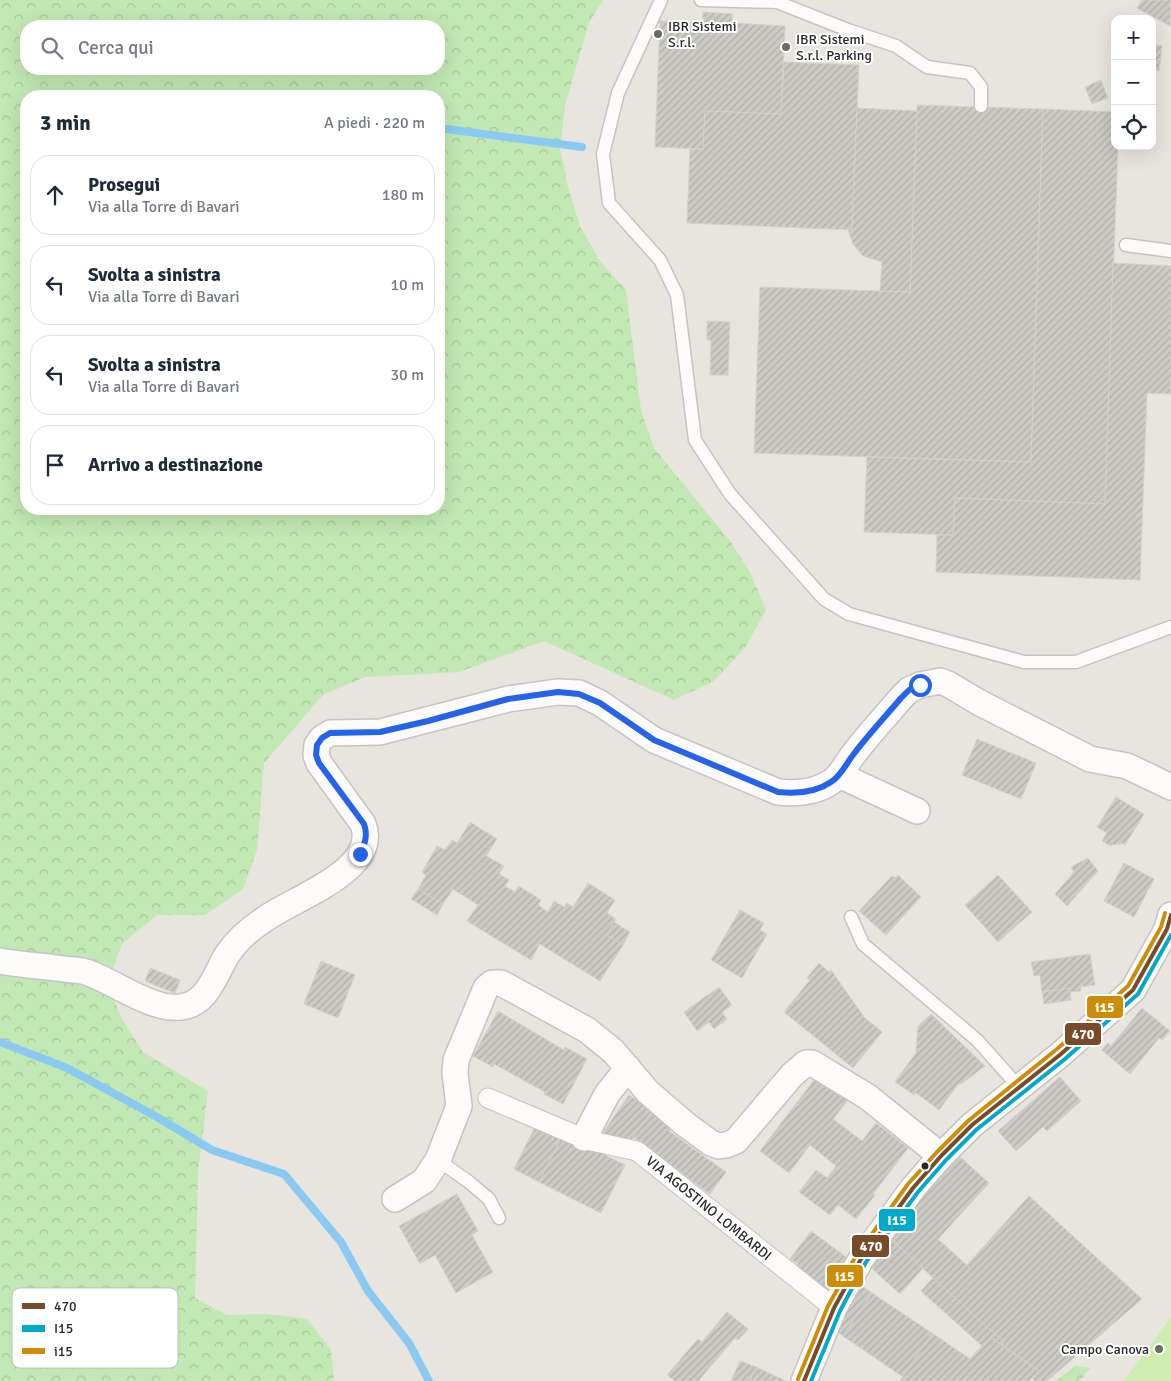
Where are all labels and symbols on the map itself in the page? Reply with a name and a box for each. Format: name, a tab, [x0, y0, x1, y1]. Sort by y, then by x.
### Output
place label: IBR Sistemi S.r.l.	[668, 18, 737, 51]
marker: IBR Sistemi S.r.l.	[652, 28, 664, 40]
place label: IBR Sistemi S.r.l. Parking	[796, 31, 872, 64]
marker: IBR Sistemi S.r.l. Parking	[780, 41, 792, 53]
route start	[909, 674, 932, 697]
route end	[349, 843, 372, 866]
line badge: i15	[1086, 995, 1124, 1019]
text: i15	[1095, 999, 1115, 1016]
line badge: 470	[1064, 1022, 1102, 1046]
text: 470	[1072, 1026, 1095, 1043]
street label: VIA AGOSTINO LOMBARDI	[642, 1152, 775, 1264]
unlabelled marker	[920, 1161, 930, 1171]
line badge: I15	[878, 1208, 916, 1232]
text: I15	[887, 1212, 907, 1229]
line badge: 470	[851, 1234, 890, 1258]
text: 470	[860, 1238, 883, 1255]
line badge: i15	[826, 1264, 864, 1288]
text: i15	[835, 1268, 855, 1285]
legend	[12, 1288, 178, 1368]
text: 470	[54, 1298, 77, 1315]
text: I15	[54, 1320, 73, 1337]
place label: Campo Canova	[1061, 1341, 1149, 1358]
text: i15	[54, 1343, 73, 1360]
marker: Campo Canova	[1153, 1343, 1165, 1355]

